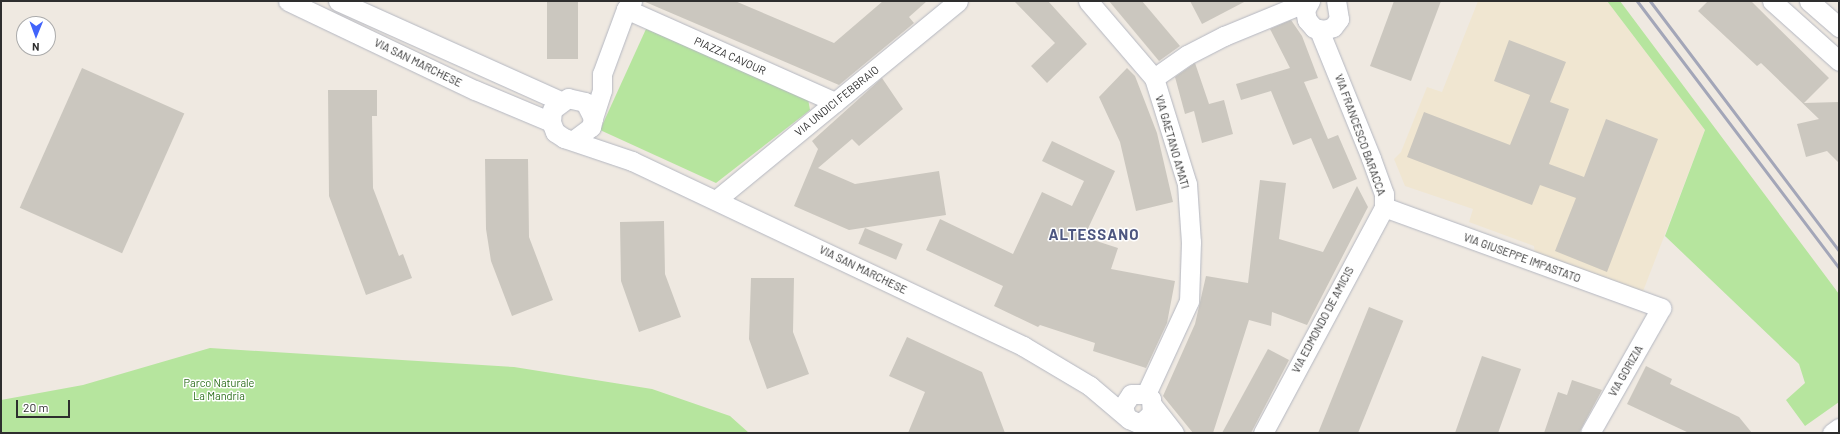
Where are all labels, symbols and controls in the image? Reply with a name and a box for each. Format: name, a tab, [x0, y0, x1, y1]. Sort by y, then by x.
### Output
north arrow	[16, 16, 56, 56]
street label: PIAZZA CAVOUR	[692, 34, 768, 78]
street label: VIA SAN MARCHESE	[372, 36, 464, 90]
text: N	[32, 41, 40, 54]
street label: VIA UNDICI FEBBRAIO	[792, 63, 882, 139]
street label: VIA FRANCESCO BARACCA	[1332, 73, 1388, 197]
street label: VIA GAETANO AMATI	[1152, 94, 1192, 190]
district label: ALTESSANO	[1048, 226, 1140, 244]
street label: VIA GIUSEPPE IMPASTATO	[1462, 231, 1582, 285]
street label: VIA SAN MARCHESE	[817, 243, 909, 297]
street label: VIA EDMONDO DE AMICIS	[1289, 265, 1357, 375]
street label: VIA GORIZIA	[1606, 343, 1646, 399]
park label: Parco Naturale La Mandria	[184, 377, 254, 403]
scale bar	[18, 392, 72, 418]
text: 20 m	[23, 400, 49, 414]

